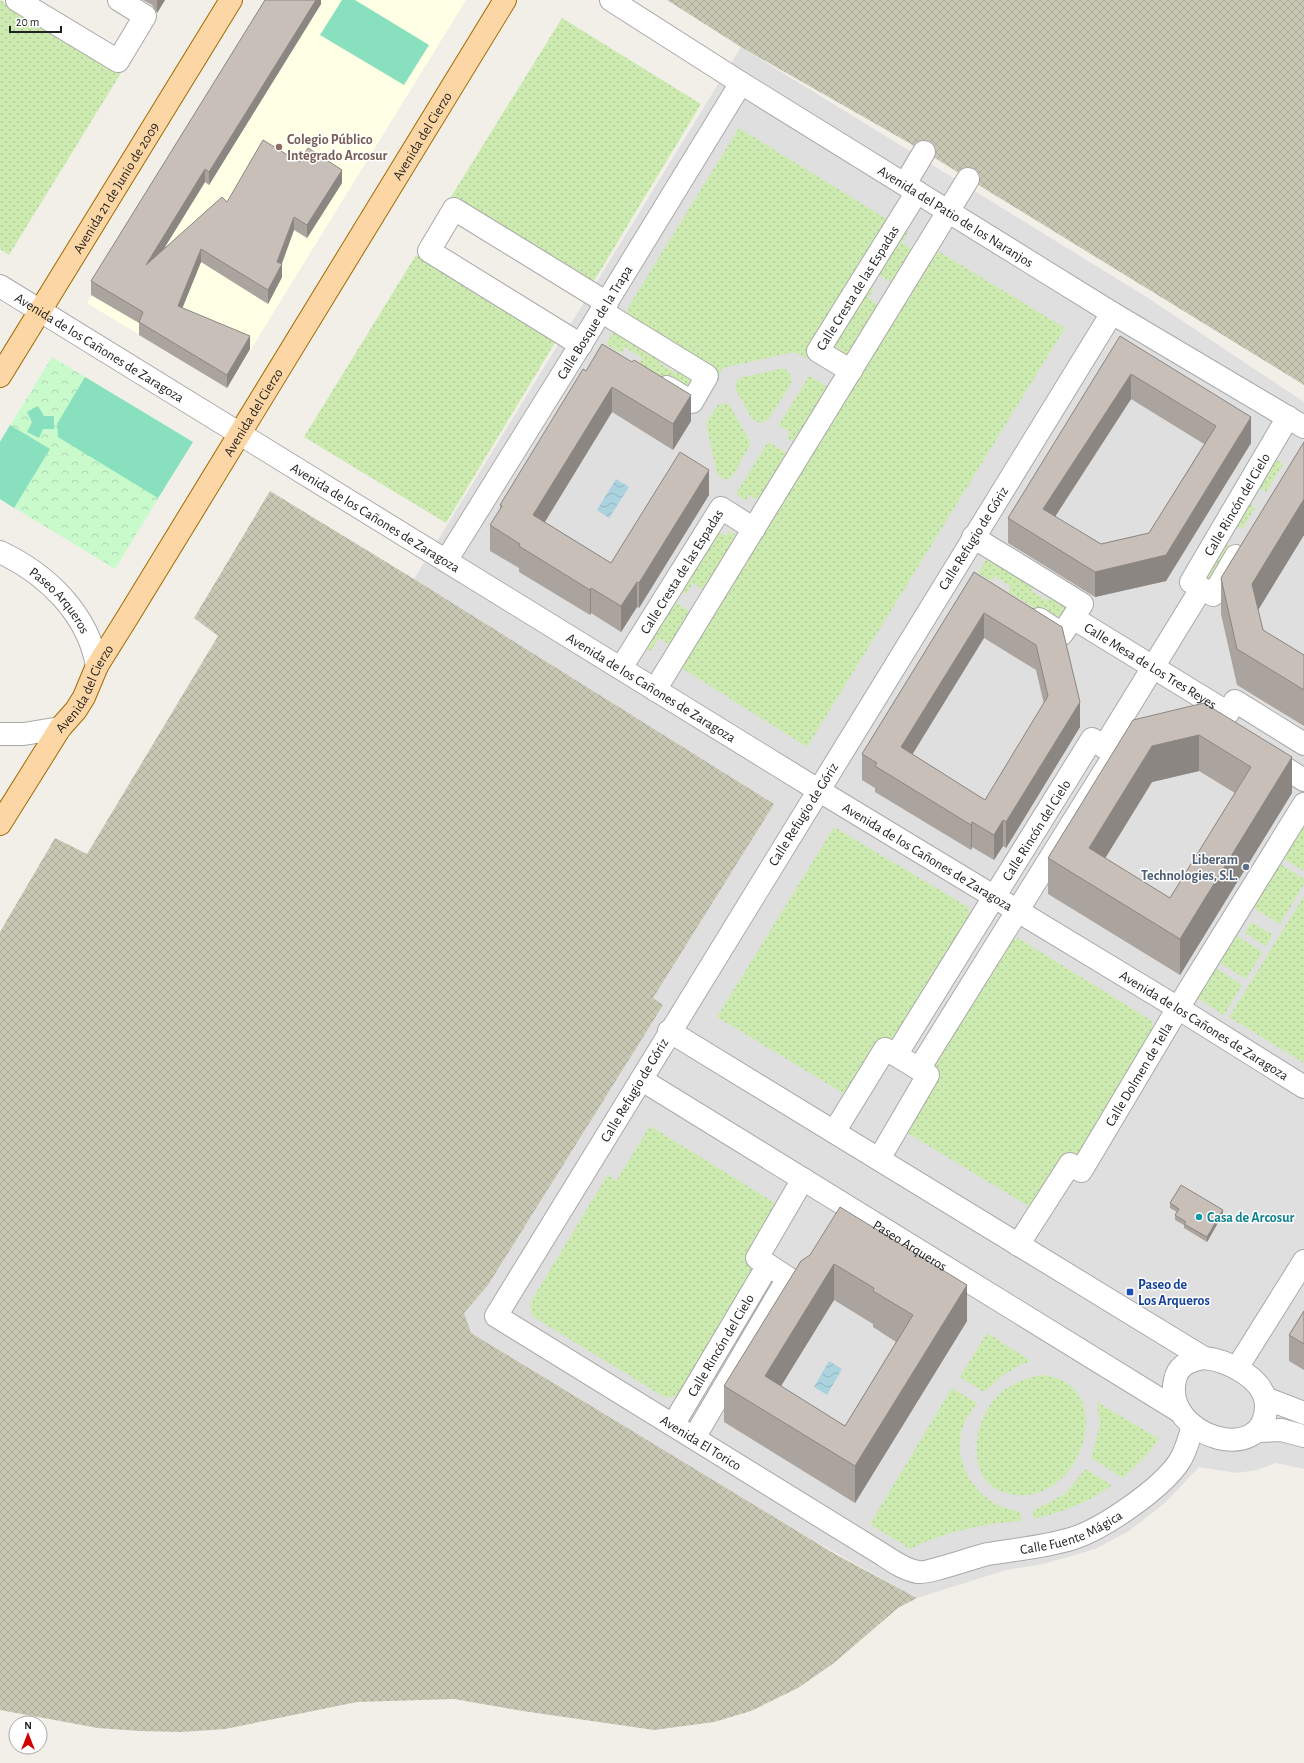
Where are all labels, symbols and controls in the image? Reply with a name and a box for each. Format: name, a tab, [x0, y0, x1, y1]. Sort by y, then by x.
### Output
scale bar	[10, 8, 61, 34]
text: 20 m	[16, 16, 39, 28]
street label: Avenida del Cierzo	[391, 90, 455, 183]
street label: Avenida 21 de Junio de 2009	[71, 120, 162, 256]
place label: Colegio Público Integrado Arcosur	[287, 133, 388, 163]
marker: Colegio Público Integrado Arcosur	[274, 142, 284, 152]
street label: Avenida del Patio de los Naranjos	[875, 164, 1035, 270]
street label: Calle Cresta de las Espadas	[814, 224, 902, 353]
street label: Calle Bosque de la Trapa	[555, 263, 636, 382]
street label: Avenida de los Cañones de Zaragoza	[12, 291, 187, 406]
street label: Avenida del Cierzo	[222, 366, 286, 459]
street label: Calle Rincón del Cielo	[1202, 451, 1273, 559]
street label: Avenida de los Cañones de Zaragoza	[288, 461, 462, 576]
street label: Calle Refugio de Góriz	[937, 484, 1011, 592]
street label: Calle Cresta de las Espadas	[638, 507, 726, 637]
street label: Paseo Arqueros	[26, 565, 92, 636]
street label: Calle Mesa de Los Tres Reyes	[1081, 621, 1219, 712]
street label: Avenida de los Cañones de Zaragoza	[564, 631, 738, 746]
street label: Avenida del Cierzo	[53, 642, 117, 736]
street label: Calle Refugio de Góriz	[767, 760, 841, 868]
street label: Calle Rincón del Cielo	[1000, 777, 1074, 884]
street label: Avenida de los Cañones de Zaragoza	[840, 801, 1015, 914]
place label: Liberam Technologies, S.L.	[1141, 853, 1238, 883]
marker: Liberam Technologies, S.L.	[1241, 862, 1251, 872]
street label: Avenida de los Cañones de Zaragoza	[1117, 968, 1291, 1084]
street label: Calle Dolmen de Tella	[1103, 1020, 1176, 1129]
street label: Calle Refugio de Góriz	[598, 1036, 671, 1145]
place label: Casa de Arcosur	[1207, 1211, 1294, 1225]
marker: Casa de Arcosur	[1194, 1212, 1204, 1222]
street label: Paseo Arqueros	[870, 1218, 949, 1274]
place label: Paseo de Los Arqueros	[1138, 1278, 1210, 1308]
marker: Paseo de Los Arqueros	[1125, 1287, 1135, 1297]
street label: Calle Rincón del Cielo	[686, 1292, 757, 1399]
street label: Avenida El Torico	[658, 1413, 743, 1474]
street label: Calle Fuente Mágica	[1019, 1508, 1125, 1557]
north arrow	[8, 1715, 48, 1755]
text: N	[24, 1720, 32, 1731]

